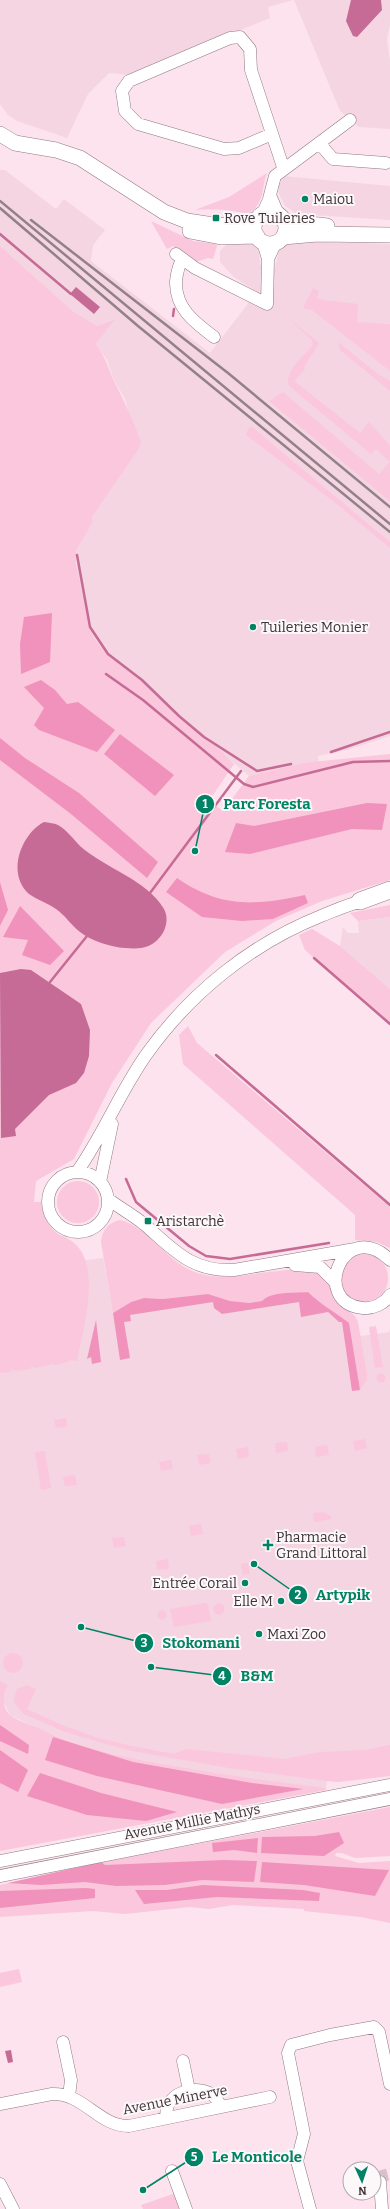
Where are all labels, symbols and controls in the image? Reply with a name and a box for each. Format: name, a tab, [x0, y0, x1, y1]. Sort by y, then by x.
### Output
place label: Maiou	[313, 191, 354, 208]
marker: Maiou	[300, 194, 310, 204]
place label: Rove Tuileries	[224, 210, 315, 227]
marker: Rove Tuileries	[211, 213, 221, 223]
place label: Tuileries Monier	[261, 619, 368, 636]
marker: Tuileries Monier	[248, 622, 258, 632]
callout: Parc Foresta	[195, 791, 319, 818]
text: Parc Foresta	[223, 795, 311, 813]
text: 1	[202, 797, 208, 811]
place label: Aristarchè	[156, 1213, 224, 1230]
marker: Aristarchè	[143, 1216, 153, 1226]
place label: Pharmacie Grand Littoral	[276, 1529, 367, 1562]
marker: Pharmacie Grand Littoral	[263, 1540, 273, 1550]
place label: Entrée Corail	[152, 1575, 237, 1592]
marker: Entrée Corail	[240, 1578, 250, 1588]
callout: Artypik	[288, 1582, 378, 1609]
text: Artypik	[316, 1586, 370, 1604]
text: 2	[295, 1588, 302, 1602]
place label: Elle M	[233, 1593, 273, 1610]
marker: Elle M	[276, 1596, 286, 1606]
place label: Maxi Zoo	[267, 1626, 326, 1643]
callout: Stokomani	[134, 1629, 248, 1656]
marker: Maxi Zoo	[254, 1629, 264, 1639]
text: Stokomani	[162, 1634, 240, 1652]
text: 3	[141, 1636, 148, 1650]
callout: B&M	[212, 1663, 281, 1690]
text: B&M	[241, 1667, 273, 1685]
text: 4	[218, 1669, 226, 1683]
street label: Avenue Millie Mathys	[123, 1800, 261, 1844]
street label: Avenue Minerve	[121, 2082, 229, 2118]
callout: Le Monticole	[184, 2143, 310, 2170]
text: Le Monticole	[212, 2148, 302, 2166]
text: 5	[191, 2150, 198, 2164]
north arrow	[342, 2161, 382, 2201]
text: N	[357, 2184, 367, 2197]

